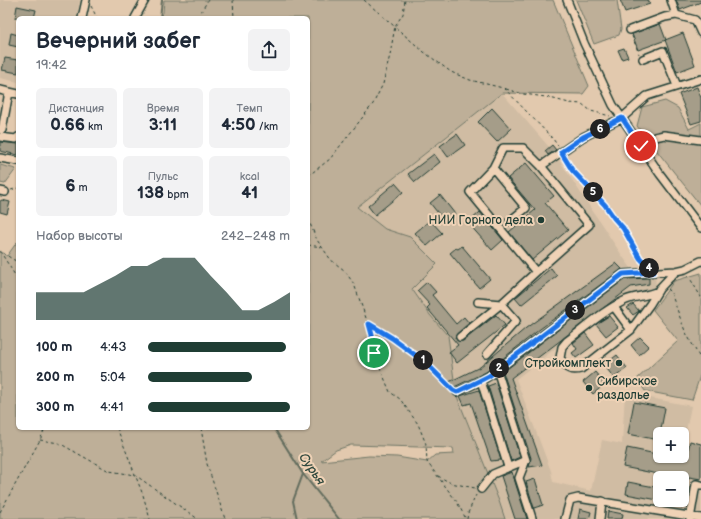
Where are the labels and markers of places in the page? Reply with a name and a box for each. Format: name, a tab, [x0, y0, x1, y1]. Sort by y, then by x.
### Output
pin: 6	[590, 119, 610, 139]
pin	[624, 129, 658, 163]
pin: 5	[583, 182, 603, 202]
place label: НИИ Горного дела	[429, 213, 533, 228]
marker: НИИ Горного дела	[536, 215, 546, 225]
pin: 4	[639, 258, 659, 278]
pin: 3	[565, 300, 585, 320]
pin	[357, 336, 391, 370]
pin: 1	[413, 350, 433, 370]
place label: Стройкомплект	[525, 356, 611, 371]
pin: 2	[489, 358, 509, 378]
marker: Стройкомплект	[614, 358, 624, 368]
place label: Сибирское раздолье	[597, 374, 657, 403]
marker: Сибирское раздолье	[584, 383, 594, 393]

